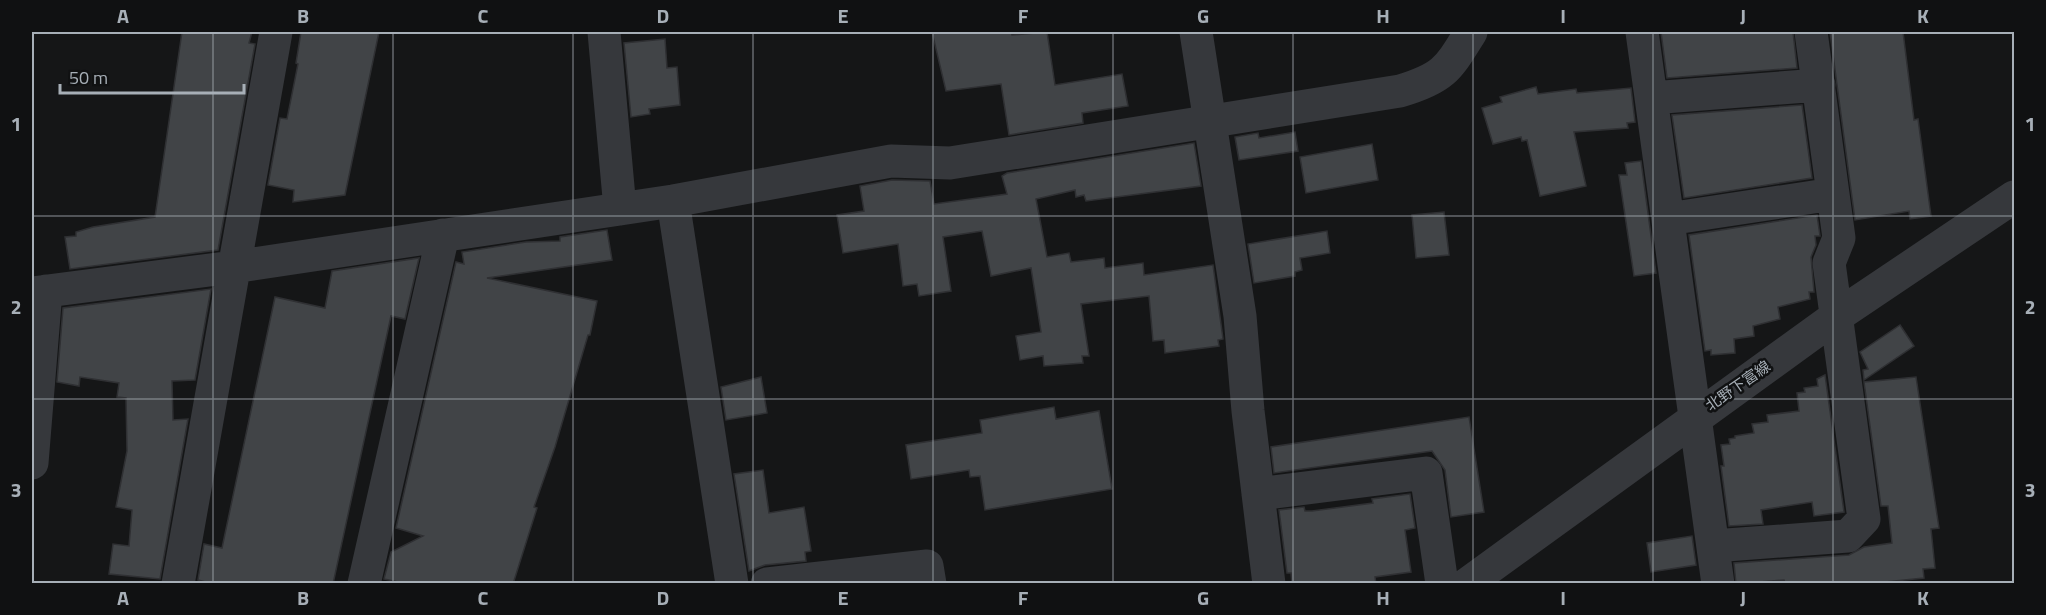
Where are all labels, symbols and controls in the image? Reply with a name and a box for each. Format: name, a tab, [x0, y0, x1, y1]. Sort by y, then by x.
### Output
text: A	[117, 0, 129, 31]
text: B	[297, 0, 309, 31]
text: C	[478, 0, 489, 31]
text: D	[657, 0, 669, 31]
text: E	[837, 0, 849, 31]
text: F	[1018, 0, 1029, 31]
text: G	[1197, 0, 1209, 31]
text: H	[1376, 0, 1390, 31]
text: I	[1560, 0, 1566, 31]
text: J	[1740, 0, 1746, 31]
text: K	[1917, 0, 1929, 31]
scale bar	[60, 57, 244, 95]
text: 50 m	[69, 64, 108, 91]
text: 1	[10, 108, 22, 139]
text: 1	[2024, 108, 2036, 139]
text: 2	[10, 291, 22, 322]
text: 2	[2024, 291, 2036, 322]
street label: 北野下富線	[1700, 355, 1775, 417]
text: 3	[10, 474, 22, 505]
text: 3	[2024, 474, 2036, 505]
text: A	[117, 582, 129, 613]
text: B	[297, 582, 309, 613]
text: C	[478, 582, 489, 613]
text: D	[657, 582, 669, 613]
text: E	[837, 582, 849, 613]
text: F	[1018, 582, 1029, 613]
text: G	[1197, 582, 1209, 613]
text: H	[1376, 582, 1390, 613]
text: I	[1560, 582, 1566, 613]
text: J	[1740, 582, 1746, 613]
text: K	[1917, 582, 1929, 613]

